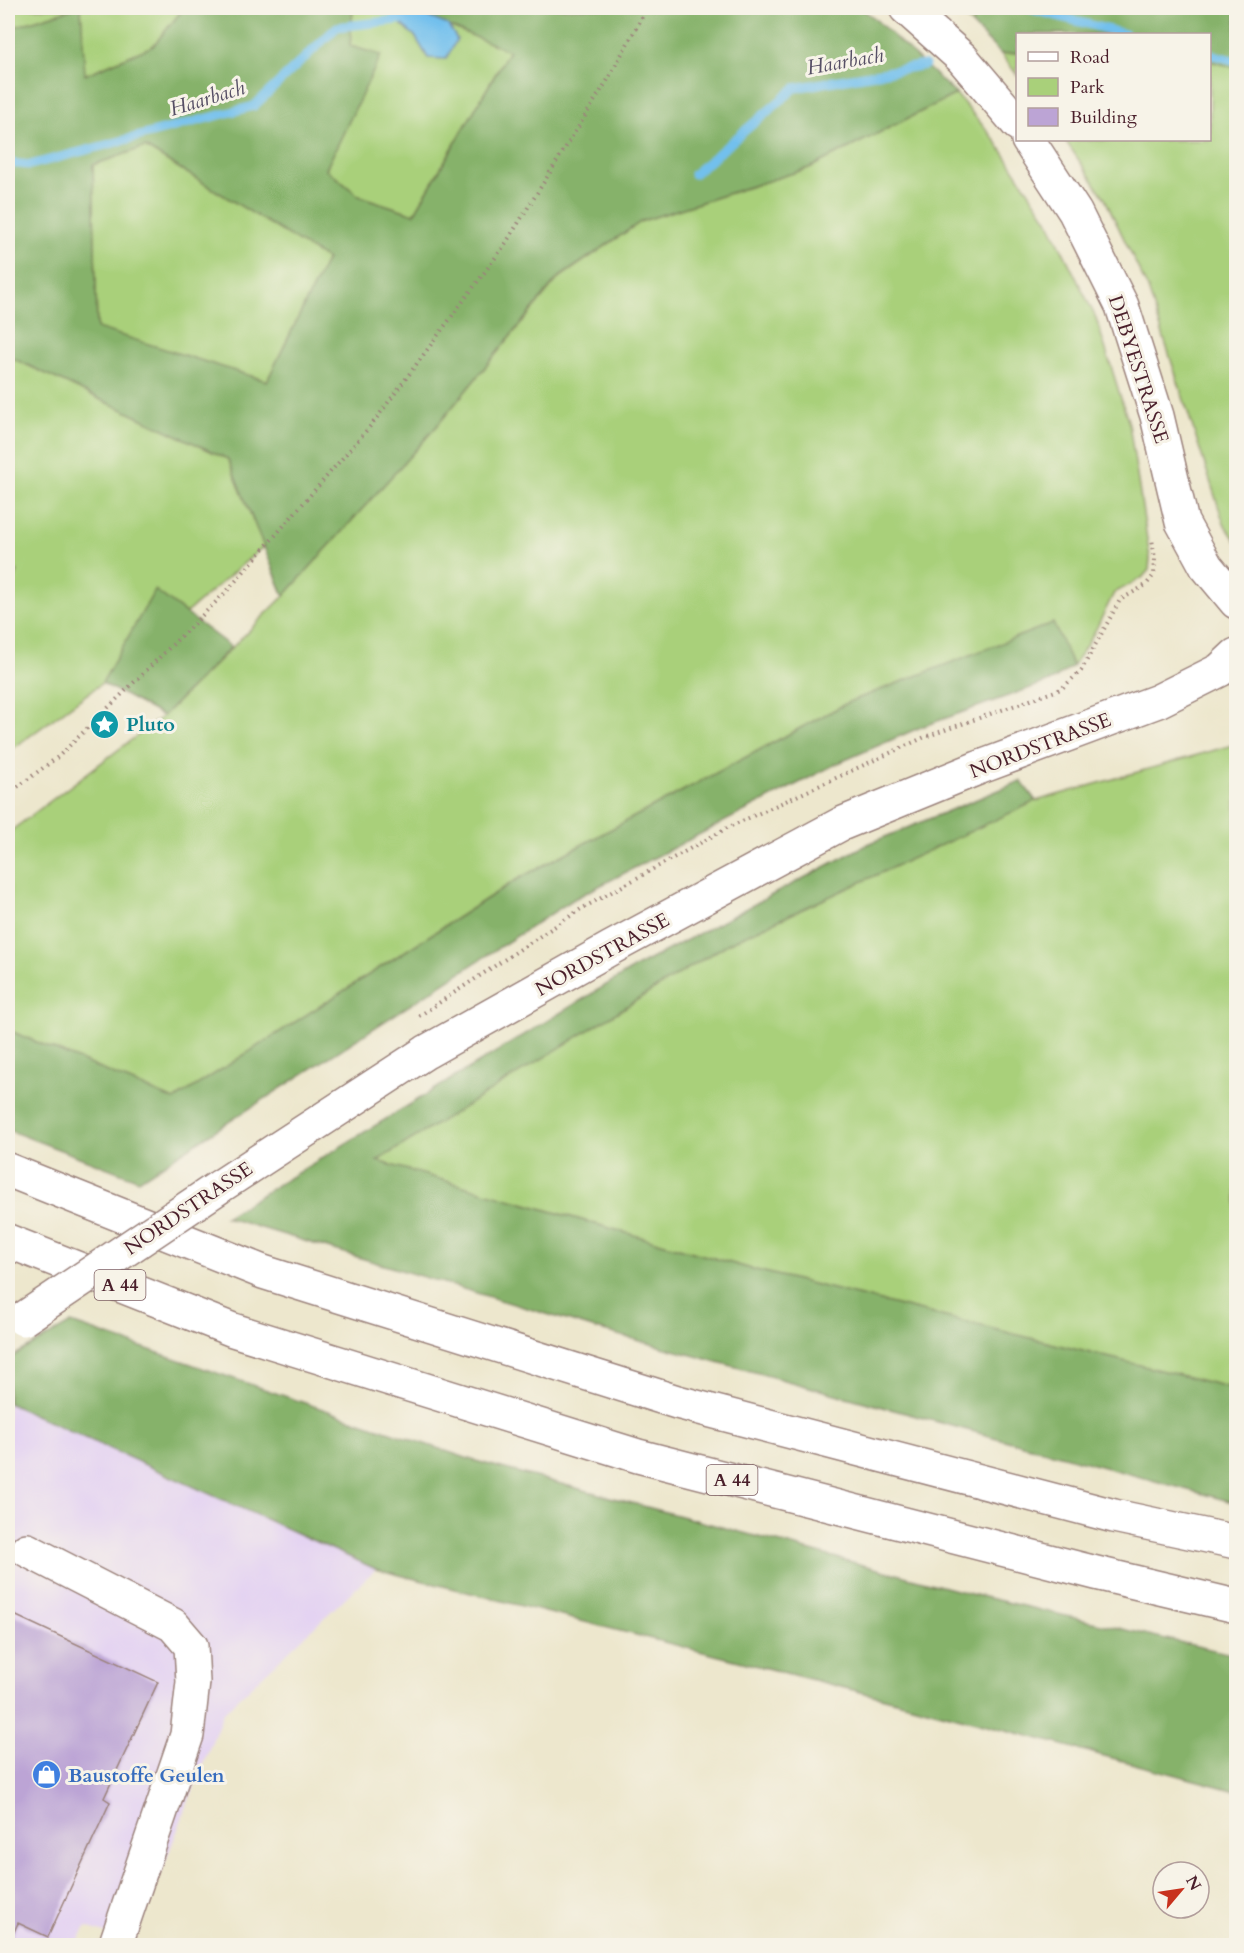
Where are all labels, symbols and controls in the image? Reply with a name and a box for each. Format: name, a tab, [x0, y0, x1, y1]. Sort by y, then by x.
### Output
legend	[1016, 33, 1211, 141]
water label: Haarbach	[804, 40, 886, 83]
text: Road	[1070, 45, 1110, 70]
water label: Haarbach	[166, 73, 248, 124]
text: Park	[1070, 75, 1105, 100]
text: Building	[1070, 105, 1138, 130]
street label: DEBYESTRASSE	[1102, 291, 1175, 447]
street label: NORDSTRASSE	[966, 706, 1115, 785]
place icon: Pluto	[89, 708, 121, 740]
place label: Pluto	[126, 711, 175, 738]
street label: NORDSTRASSE	[530, 906, 674, 1003]
street label: NORDSTRASSE	[119, 1155, 258, 1261]
road number: A 44	[94, 1270, 146, 1300]
road number: A 44	[706, 1465, 758, 1495]
shop icon: Baustoffe Geulen	[31, 1759, 63, 1791]
place label: Baustoffe Geulen	[68, 1762, 225, 1789]
north arrow	[1151, 1860, 1211, 1920]
text: N	[1180, 1872, 1206, 1895]

